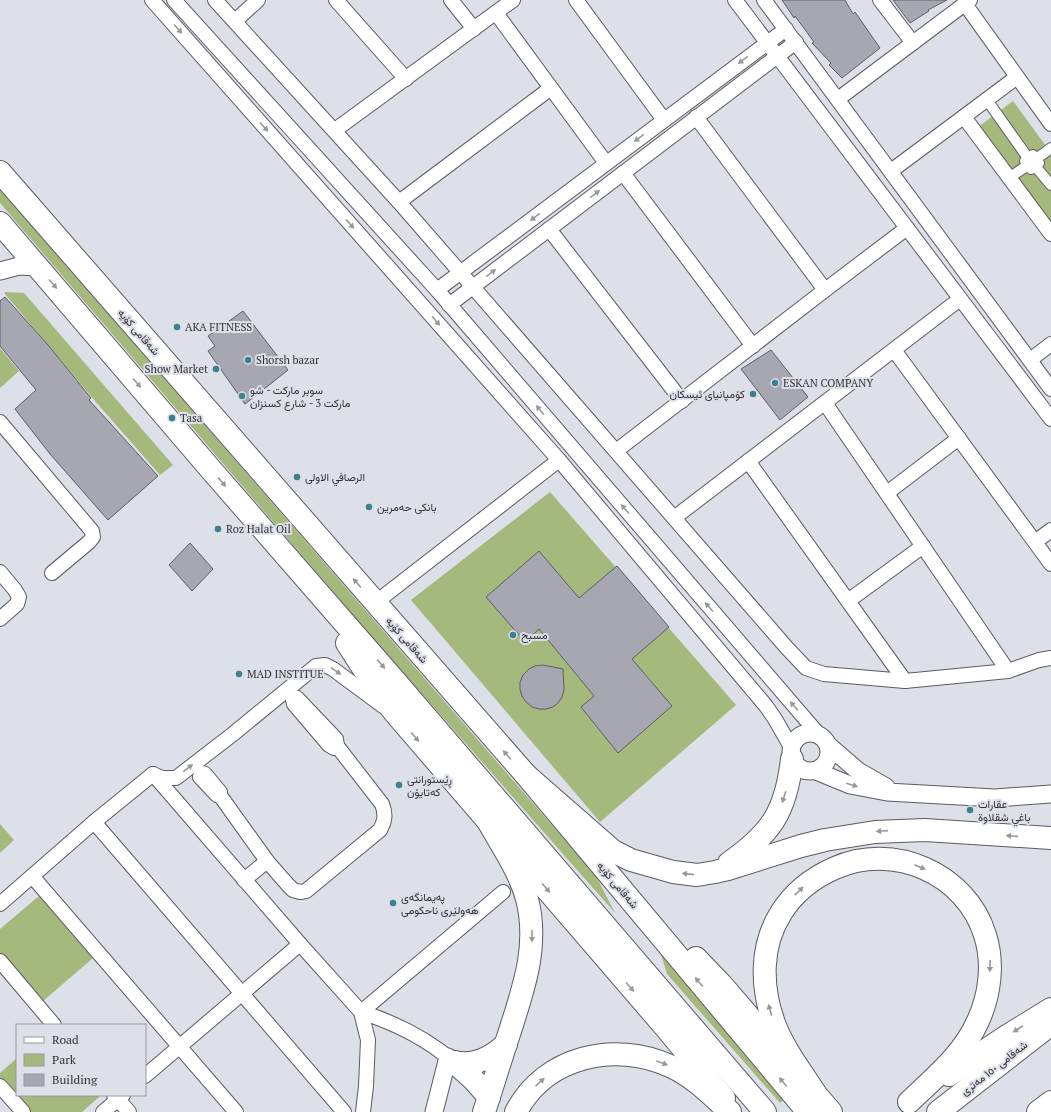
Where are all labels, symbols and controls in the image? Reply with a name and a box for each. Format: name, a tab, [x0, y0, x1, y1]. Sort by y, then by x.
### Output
one-way arrow	[173, 24, 182, 34]
one-way arrow	[738, 56, 749, 65]
one-way arrow	[259, 122, 268, 131]
one-way arrow	[634, 134, 645, 143]
one-way arrow	[590, 190, 600, 198]
one-way arrow	[530, 212, 541, 221]
one-way arrow	[345, 219, 355, 229]
one-way arrow	[486, 268, 497, 277]
one-way arrow	[48, 279, 57, 290]
street label: شەقامی کۆیە	[115, 306, 163, 358]
one-way arrow	[432, 316, 441, 326]
place label: AKA FITNESS	[185, 320, 252, 334]
marker: AKA FITNESS	[172, 322, 182, 332]
place label: Shorsh bazar	[256, 353, 320, 367]
marker: Shorsh bazar	[243, 355, 253, 365]
place label: Show Market	[145, 362, 208, 376]
marker: Show Market	[211, 364, 221, 374]
place label: ESKAN COMPANY	[783, 376, 874, 390]
one-way arrow	[133, 378, 142, 388]
marker: ESKAN COMPANY	[770, 378, 780, 388]
place label: سوبر ماركت - شو ماركت 3 - شارع كسنزان	[250, 383, 351, 411]
place label: کۆمپانیای ئیسکان	[669, 387, 745, 402]
marker: کۆمپانیای ئیسکان	[748, 389, 758, 399]
marker: سوبر ماركت - شو ماركت 3 - شارع كسنزان	[237, 391, 247, 401]
one-way arrow	[536, 406, 545, 415]
place label: Tasa	[180, 411, 203, 425]
marker: Tasa	[167, 413, 177, 423]
place label: الرصافي الاولى	[305, 470, 365, 487]
marker: الرصافي الاولى	[292, 472, 302, 482]
one-way arrow	[217, 476, 226, 487]
place label: بانكی حه‌مرین	[377, 500, 437, 514]
marker: بانكی حه‌مرین	[364, 502, 374, 512]
one-way arrow	[620, 504, 629, 514]
place label: Roz Halat Oil	[226, 522, 291, 536]
marker: Roz Halat Oil	[213, 524, 223, 534]
one-way arrow	[353, 578, 362, 588]
one-way arrow	[705, 602, 714, 613]
street label: شەقامی کۆیە	[383, 614, 431, 666]
place label: مسبح	[521, 628, 548, 643]
marker: مسبح	[508, 630, 518, 640]
one-way arrow	[376, 659, 386, 669]
place label: MAD INSTITUE	[247, 667, 324, 681]
one-way arrow	[330, 667, 341, 675]
marker: MAD INSTITUE	[234, 669, 244, 679]
one-way arrow	[790, 701, 799, 711]
one-way arrow	[410, 732, 419, 742]
one-way arrow	[503, 749, 512, 760]
one-way arrow	[182, 764, 193, 773]
place label: ڕێستورانتی کەتایۆن	[407, 772, 452, 799]
marker: ڕێستورانتی کەتایۆن	[394, 780, 404, 790]
one-way arrow	[846, 782, 858, 788]
one-way arrow	[781, 792, 787, 804]
place label: عقارات باغي شقلاوة	[978, 797, 1030, 827]
marker: عقارات باغي شقلاوة	[965, 805, 975, 815]
one-way arrow	[876, 828, 888, 835]
one-way arrow	[1006, 832, 1018, 839]
street label: شەقامی کۆیە	[594, 859, 642, 912]
one-way arrow	[914, 864, 926, 870]
one-way arrow	[682, 871, 694, 877]
one-way arrow	[541, 883, 550, 893]
one-way arrow	[794, 886, 804, 896]
place label: پەیمانگەی هەولێری ناحکومی	[401, 890, 479, 917]
marker: پەیمانگەی هەولێری ناحکومی	[388, 898, 398, 908]
one-way arrow	[529, 930, 535, 943]
one-way arrow	[987, 960, 993, 973]
one-way arrow	[695, 977, 704, 988]
one-way arrow	[626, 981, 635, 992]
one-way arrow	[767, 1004, 773, 1016]
legend	[16, 1024, 146, 1096]
one-way arrow	[1012, 1026, 1023, 1033]
text: Road	[52, 1032, 79, 1047]
street label: شەقامی ١٥٠ مەتری	[958, 1037, 1030, 1098]
text: Park	[52, 1052, 77, 1067]
one-way arrow	[657, 1060, 669, 1066]
text: Building	[52, 1072, 98, 1087]
one-way arrow	[535, 1077, 546, 1086]
one-way arrow	[778, 1077, 787, 1087]

